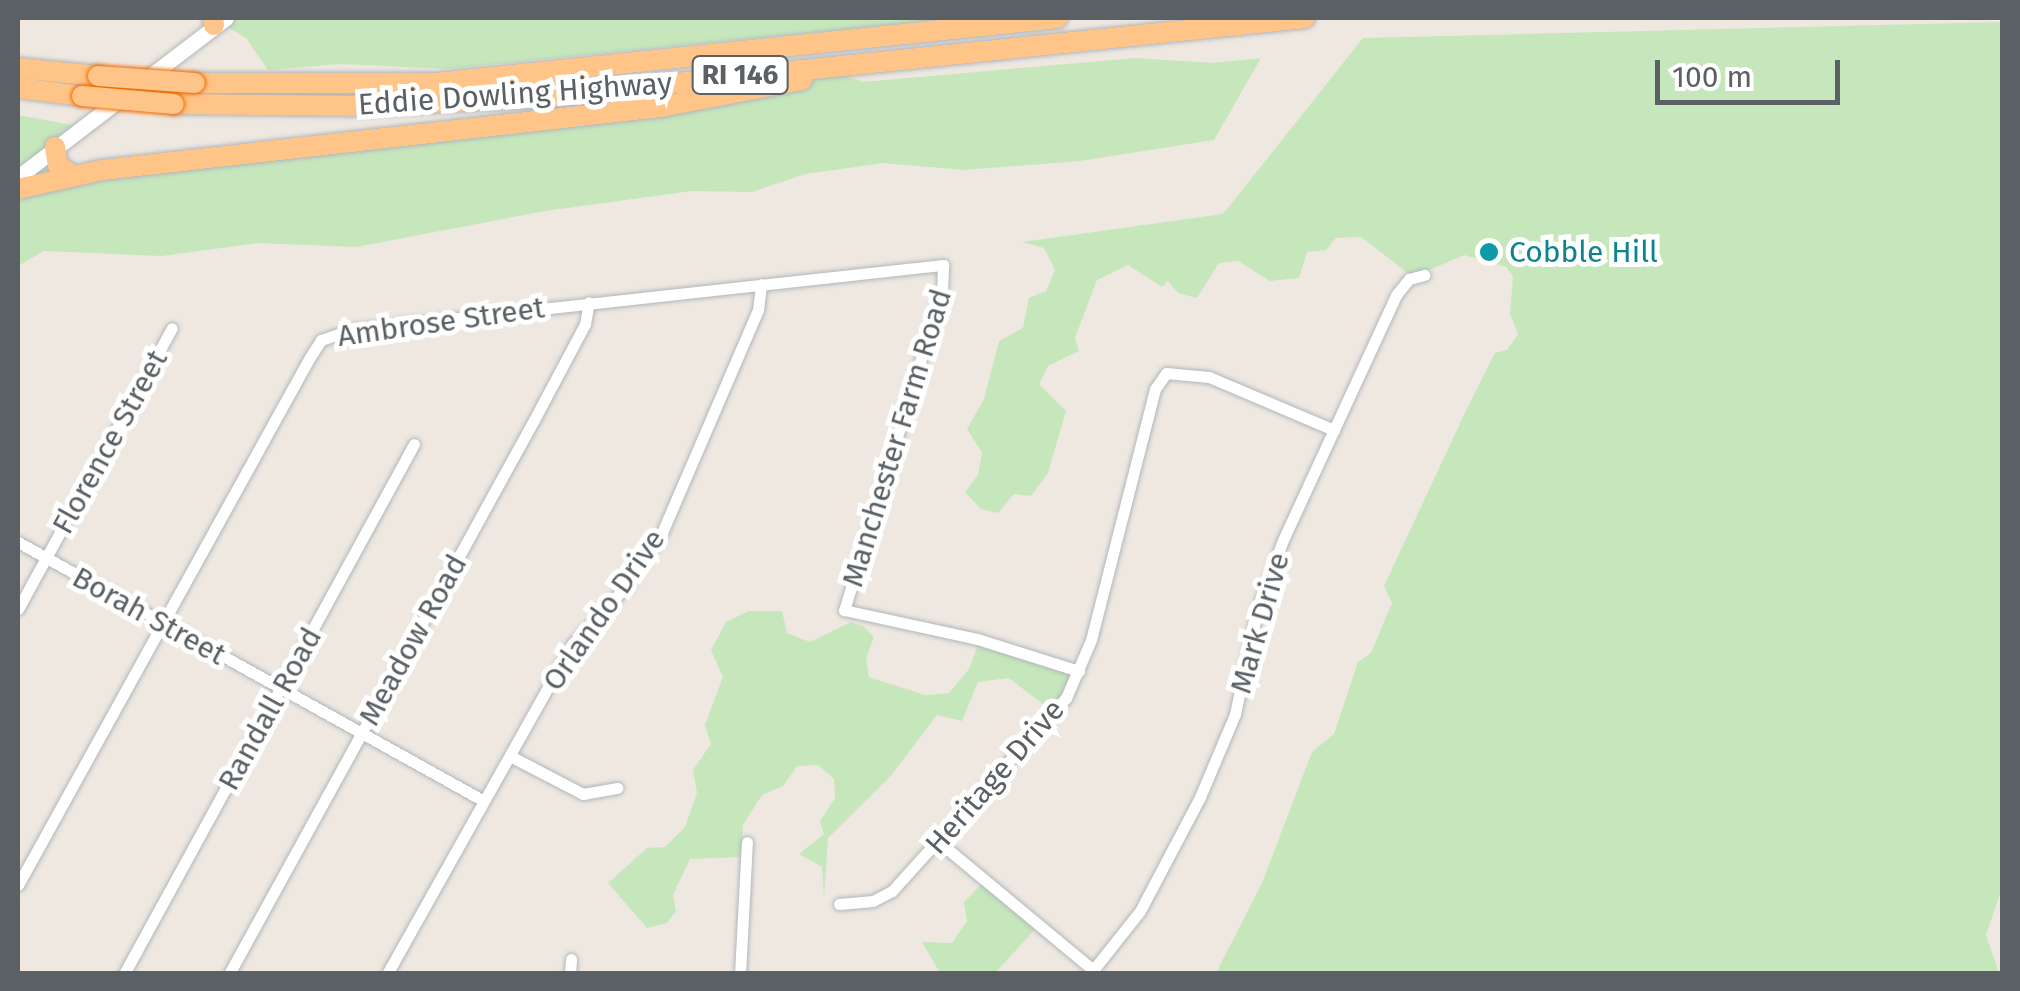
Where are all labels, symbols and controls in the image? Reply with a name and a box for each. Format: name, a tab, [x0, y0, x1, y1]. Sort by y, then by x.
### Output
scale bar	[1660, 40, 1845, 102]
road number: RI 146	[690, 52, 790, 98]
text: 100 m	[1672, 59, 1752, 95]
street label: Eddie Dowling Highway	[357, 65, 673, 123]
place label: Cobble Hill	[1509, 234, 1658, 270]
marker: Cobble Hill	[1478, 241, 1500, 263]
street label: Manchester Farm Road	[835, 285, 959, 591]
street label: Ambrose Street	[335, 290, 547, 354]
street label: Florence Street	[45, 344, 175, 540]
street label: Orlando Drive	[535, 522, 673, 698]
street label: Meadow Road	[351, 548, 475, 732]
street label: Mark Drive	[1223, 548, 1297, 698]
street label: Borah Street	[66, 559, 232, 673]
street label: Randall Road	[211, 621, 329, 797]
street label: Heritage Drive	[918, 692, 1072, 862]

